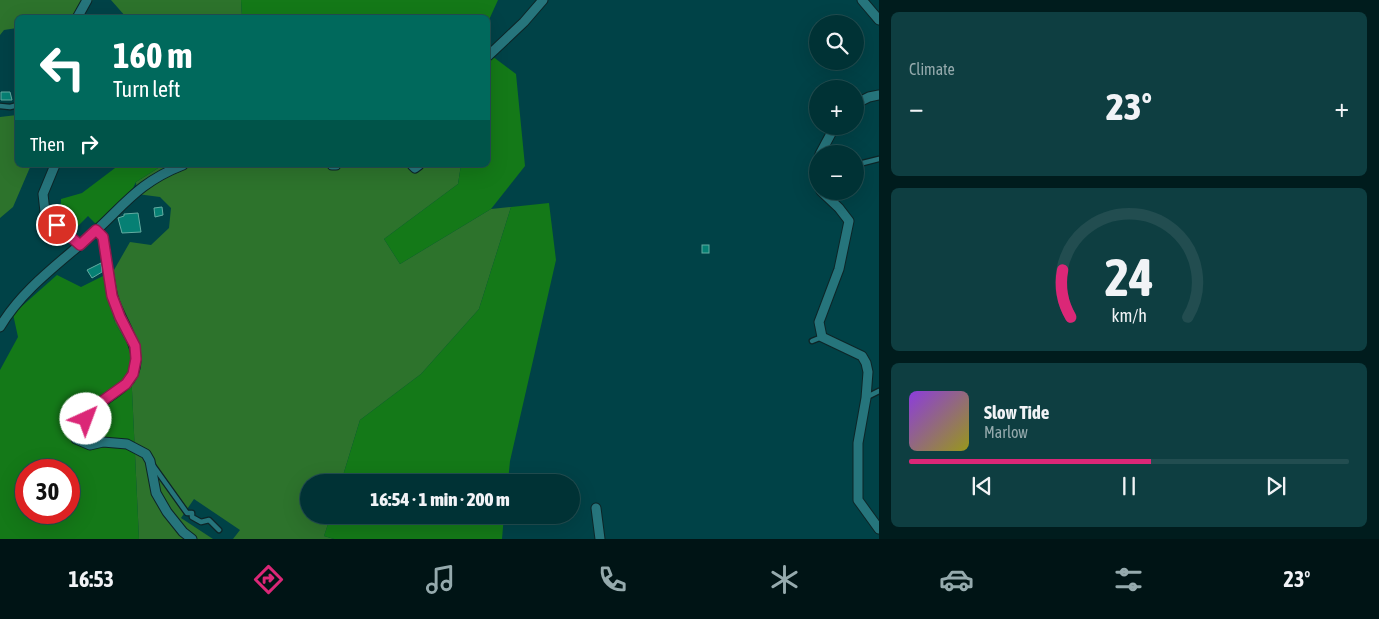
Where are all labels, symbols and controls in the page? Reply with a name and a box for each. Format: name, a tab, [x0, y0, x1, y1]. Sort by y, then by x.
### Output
map controls	[809, 15, 864, 200]
button: search	[809, 15, 864, 70]
icon: left	[30, 35, 95, 100]
text: 160 m	[113, 35, 192, 75]
text: Climate	[909, 60, 955, 78]
text: Turn left	[113, 76, 180, 102]
button: +	[809, 80, 864, 135]
text: 23°	[1106, 85, 1152, 128]
text: −	[909, 91, 924, 123]
text: +	[1334, 91, 1349, 123]
icon: right	[75, 130, 103, 158]
text: Then	[30, 133, 65, 155]
button: −	[809, 145, 864, 200]
pin	[36, 204, 78, 246]
icon: arrive	[43, 211, 71, 239]
text: 24	[1105, 247, 1153, 307]
text: km/h	[1111, 305, 1147, 326]
position arrow	[59, 392, 111, 444]
text: Slow Tide	[984, 401, 1049, 423]
text: Marlow	[984, 423, 1028, 441]
speed limit sign: 30	[15, 459, 80, 524]
icon: previous	[968, 472, 996, 500]
icon: pause	[1115, 472, 1143, 500]
icon: next	[1262, 472, 1290, 500]
text: 16:54 · 1 min · 200 m	[370, 488, 510, 510]
icon: directions	[251, 562, 286, 597]
icon: music	[423, 562, 458, 597]
icon: phone	[595, 562, 630, 597]
icon: climate	[767, 562, 802, 597]
icon: car	[939, 562, 974, 597]
icon: filters	[1111, 562, 1146, 597]
text: 16:53	[69, 566, 114, 592]
text: 23°	[1284, 566, 1310, 592]

